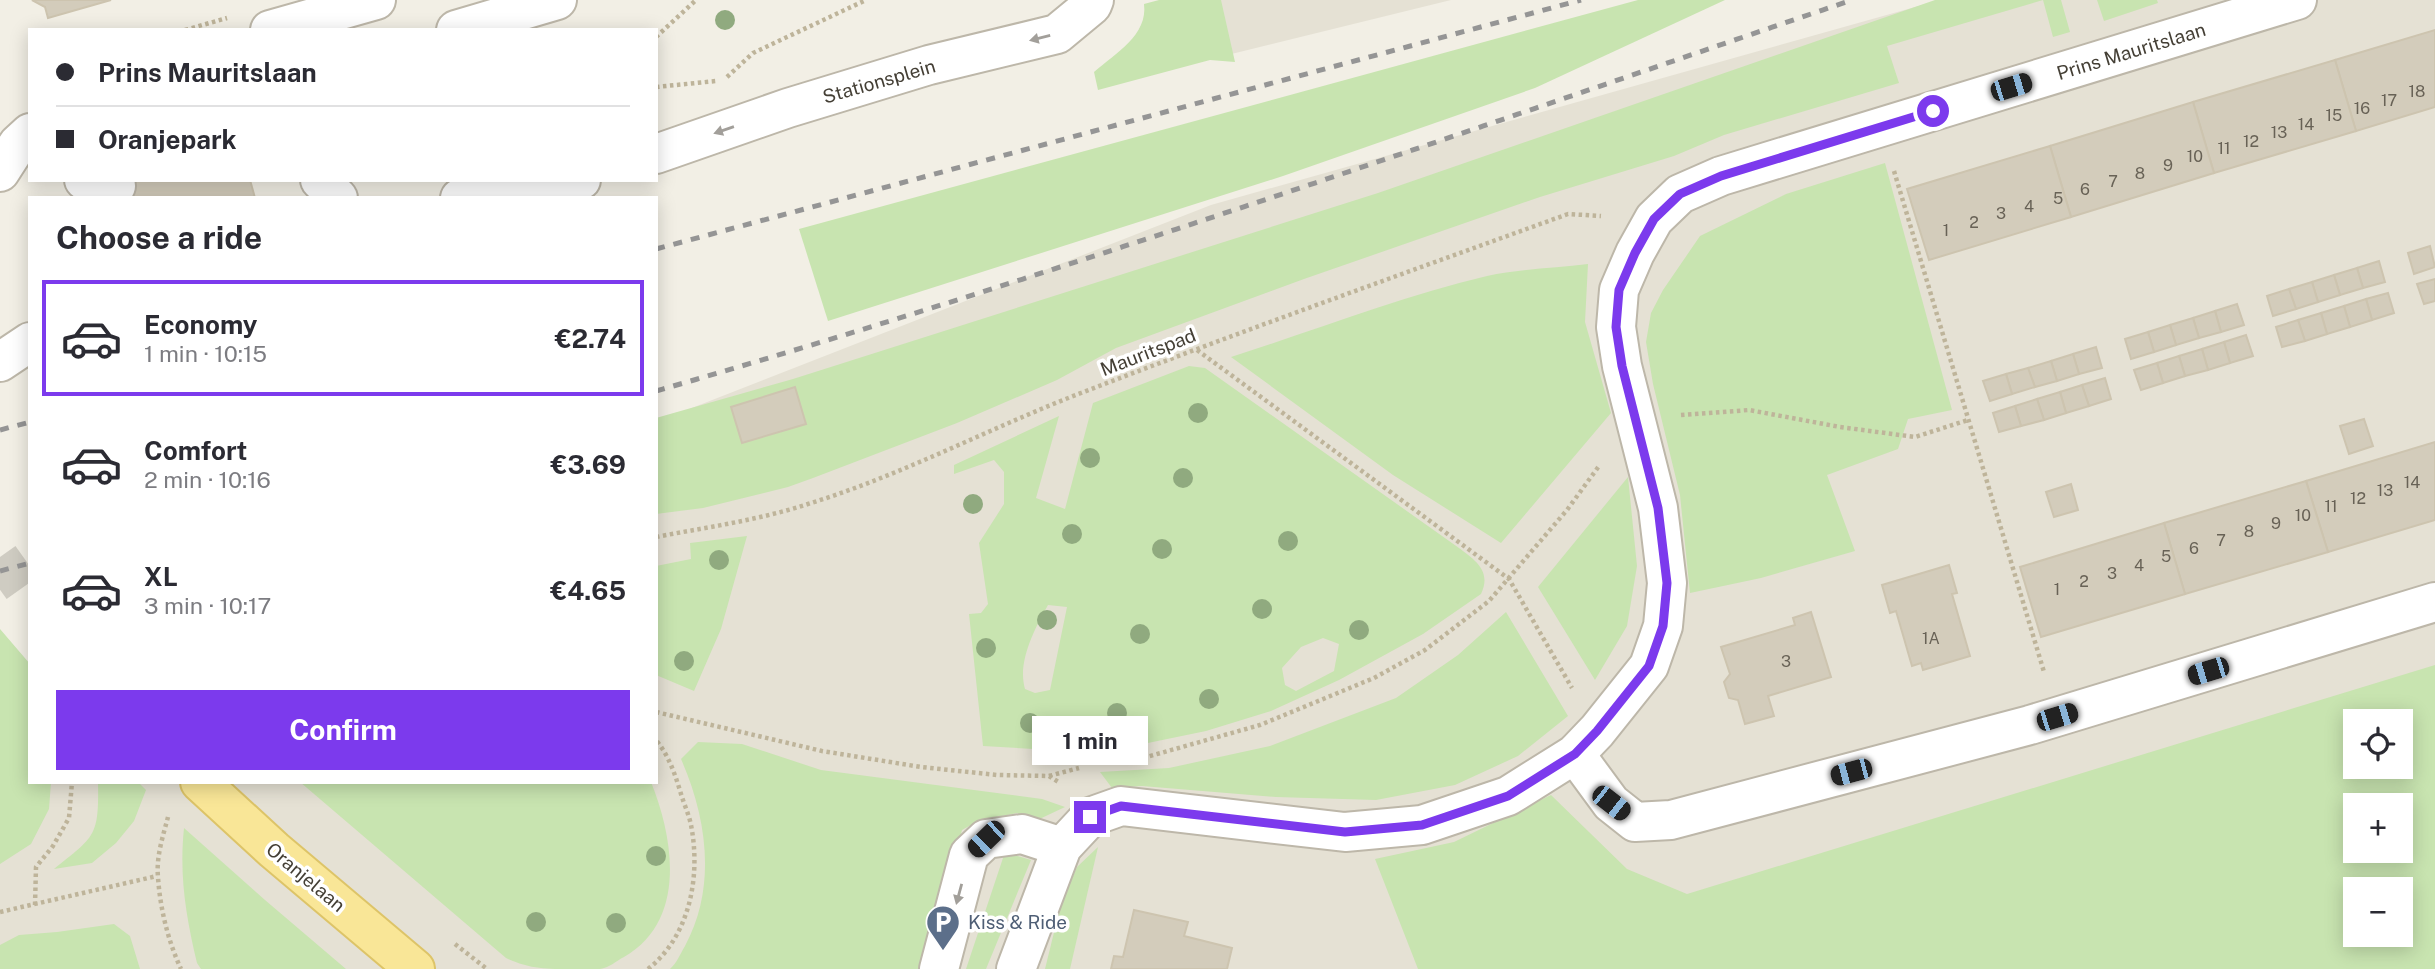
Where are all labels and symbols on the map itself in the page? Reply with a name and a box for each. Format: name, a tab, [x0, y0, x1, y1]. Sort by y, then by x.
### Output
street label: Prins Mauritslaan	[2054, 18, 2208, 84]
one-way arrow	[1029, 33, 1051, 44]
street label: Stationsplein	[820, 54, 938, 108]
car	[1988, 71, 2035, 103]
house number: 18	[2409, 82, 2425, 101]
house number: 17	[2381, 91, 2397, 110]
route start	[1917, 95, 1949, 127]
house number: 16	[2354, 99, 2370, 118]
house number: 15	[2326, 106, 2342, 125]
house number: 14	[2298, 115, 2314, 134]
house number: 13	[2271, 123, 2287, 142]
one-way arrow	[713, 125, 734, 136]
house number: 12	[2243, 132, 2259, 151]
house number: 11	[2217, 139, 2231, 158]
house number: 10	[2187, 147, 2203, 166]
house number: 9	[2163, 156, 2173, 175]
house number: 8	[2135, 164, 2145, 183]
house number: 7	[2108, 172, 2118, 191]
house number: 6	[2080, 180, 2090, 199]
house number: 5	[2053, 189, 2063, 208]
house number: 4	[2024, 197, 2034, 216]
house number: 3	[1996, 204, 2006, 223]
house number: 2	[1969, 213, 1979, 232]
house number: 1	[1943, 221, 1949, 240]
street label: Mauritspad	[1097, 324, 1199, 380]
house number: 14	[2404, 473, 2420, 492]
house number: 13	[2377, 481, 2393, 500]
house number: 12	[2350, 489, 2366, 508]
house number: 11	[2324, 497, 2338, 516]
house number: 10	[2295, 506, 2311, 525]
house number: 9	[2271, 514, 2281, 533]
house number: 8	[2244, 522, 2254, 541]
house number: 7	[2216, 531, 2226, 550]
house number: 6	[2189, 539, 2199, 558]
house number: 5	[2161, 547, 2171, 566]
house number: 4	[2134, 556, 2144, 575]
house number: 3	[2107, 564, 2117, 583]
house number: 2	[2079, 572, 2089, 591]
house number: 1	[2054, 580, 2060, 599]
house number: 1A	[1922, 629, 1940, 648]
house number: 3	[1781, 652, 1791, 671]
car	[2185, 655, 2232, 687]
car	[2034, 701, 2081, 733]
callout: 1 min	[1032, 716, 1148, 764]
car	[1828, 756, 1875, 788]
car	[1588, 782, 1635, 824]
route end	[1074, 801, 1106, 833]
car	[964, 817, 1009, 861]
street label: Oranjelaan	[262, 838, 350, 916]
one-way arrow	[953, 883, 964, 905]
parking icon: Kiss & Ride	[924, 903, 962, 952]
place label: Kiss & Ride	[968, 911, 1067, 933]

